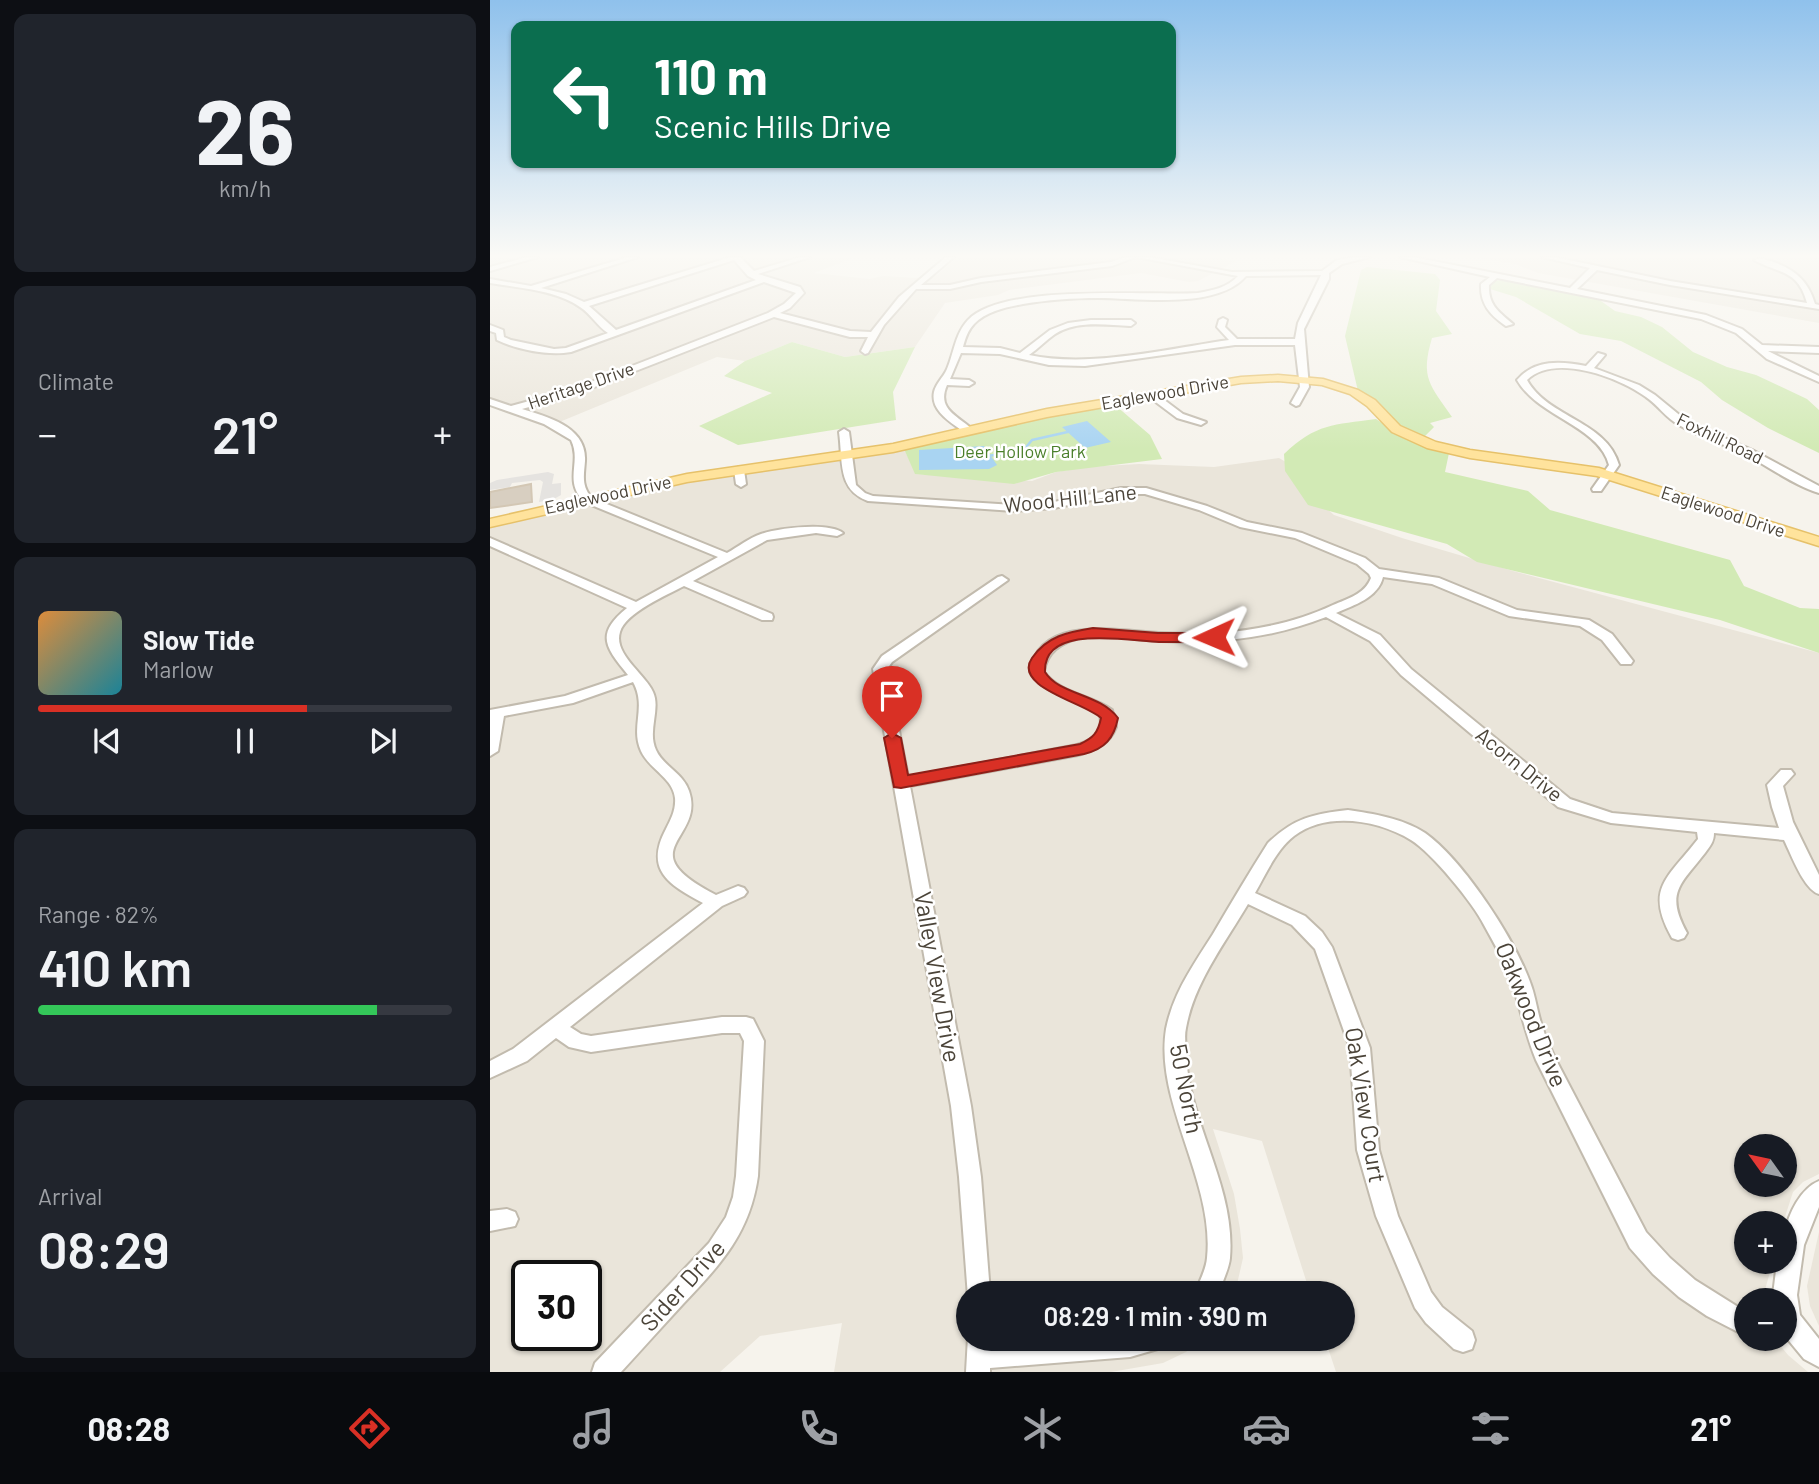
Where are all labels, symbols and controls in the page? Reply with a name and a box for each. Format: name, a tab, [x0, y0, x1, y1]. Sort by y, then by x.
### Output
text: 110 m	[654, 46, 768, 105]
icon: left	[539, 49, 630, 140]
text: 26	[195, 74, 295, 183]
text: Scenic Hills Drive	[654, 106, 892, 144]
text: km/h	[219, 174, 271, 202]
street label: Heritage Drive	[525, 357, 637, 414]
text: Climate	[38, 367, 114, 395]
street label: Eaglewood Drive	[1099, 370, 1230, 414]
text: 21°	[212, 402, 278, 464]
street label: Foxhill Road	[1674, 408, 1767, 469]
text: −	[38, 410, 57, 456]
text: +	[433, 410, 452, 456]
park label: Deer Hollow Park	[954, 440, 1086, 462]
street label: Eaglewood Drive	[542, 470, 673, 518]
street label: Wood Hill Lane	[1002, 478, 1138, 517]
street label: Eaglewood Drive	[1659, 481, 1788, 541]
position arrow	[1177, 600, 1251, 674]
text: Slow Tide	[143, 624, 255, 655]
text: Marlow	[143, 655, 214, 683]
pin	[862, 666, 922, 738]
icon: arrive	[873, 677, 911, 715]
street label: Acorn Drive	[1471, 721, 1569, 807]
icon: previous	[88, 722, 126, 760]
icon: pause	[226, 722, 264, 760]
icon: next	[364, 722, 402, 760]
street label: Valley View Drive	[909, 889, 968, 1064]
text: Range · 82%	[38, 900, 159, 928]
text: 410 km	[38, 935, 192, 997]
street label: Oakwood Drive	[1490, 938, 1575, 1091]
street label: Oak View Court	[1340, 1025, 1393, 1185]
street label: 50 North	[1165, 1041, 1210, 1136]
north arrow	[1734, 1134, 1797, 1197]
map controls	[1734, 1134, 1797, 1351]
text: Arrival	[38, 1182, 102, 1210]
button: +	[1734, 1211, 1797, 1274]
text: 08:29	[38, 1217, 170, 1279]
street label: Sider Drive	[633, 1233, 730, 1337]
speed limit sign: 30	[511, 1260, 602, 1351]
button: −	[1734, 1288, 1797, 1351]
text: 08:29 · 1 min · 390 m	[1043, 1300, 1268, 1331]
icon: directions	[345, 1404, 394, 1453]
icon: music	[569, 1404, 618, 1453]
icon: phone	[794, 1404, 843, 1453]
icon: climate	[1018, 1404, 1067, 1453]
icon: car	[1242, 1404, 1291, 1453]
icon: filters	[1466, 1404, 1515, 1453]
text: 08:28	[88, 1409, 170, 1447]
text: 21°	[1690, 1409, 1731, 1447]

